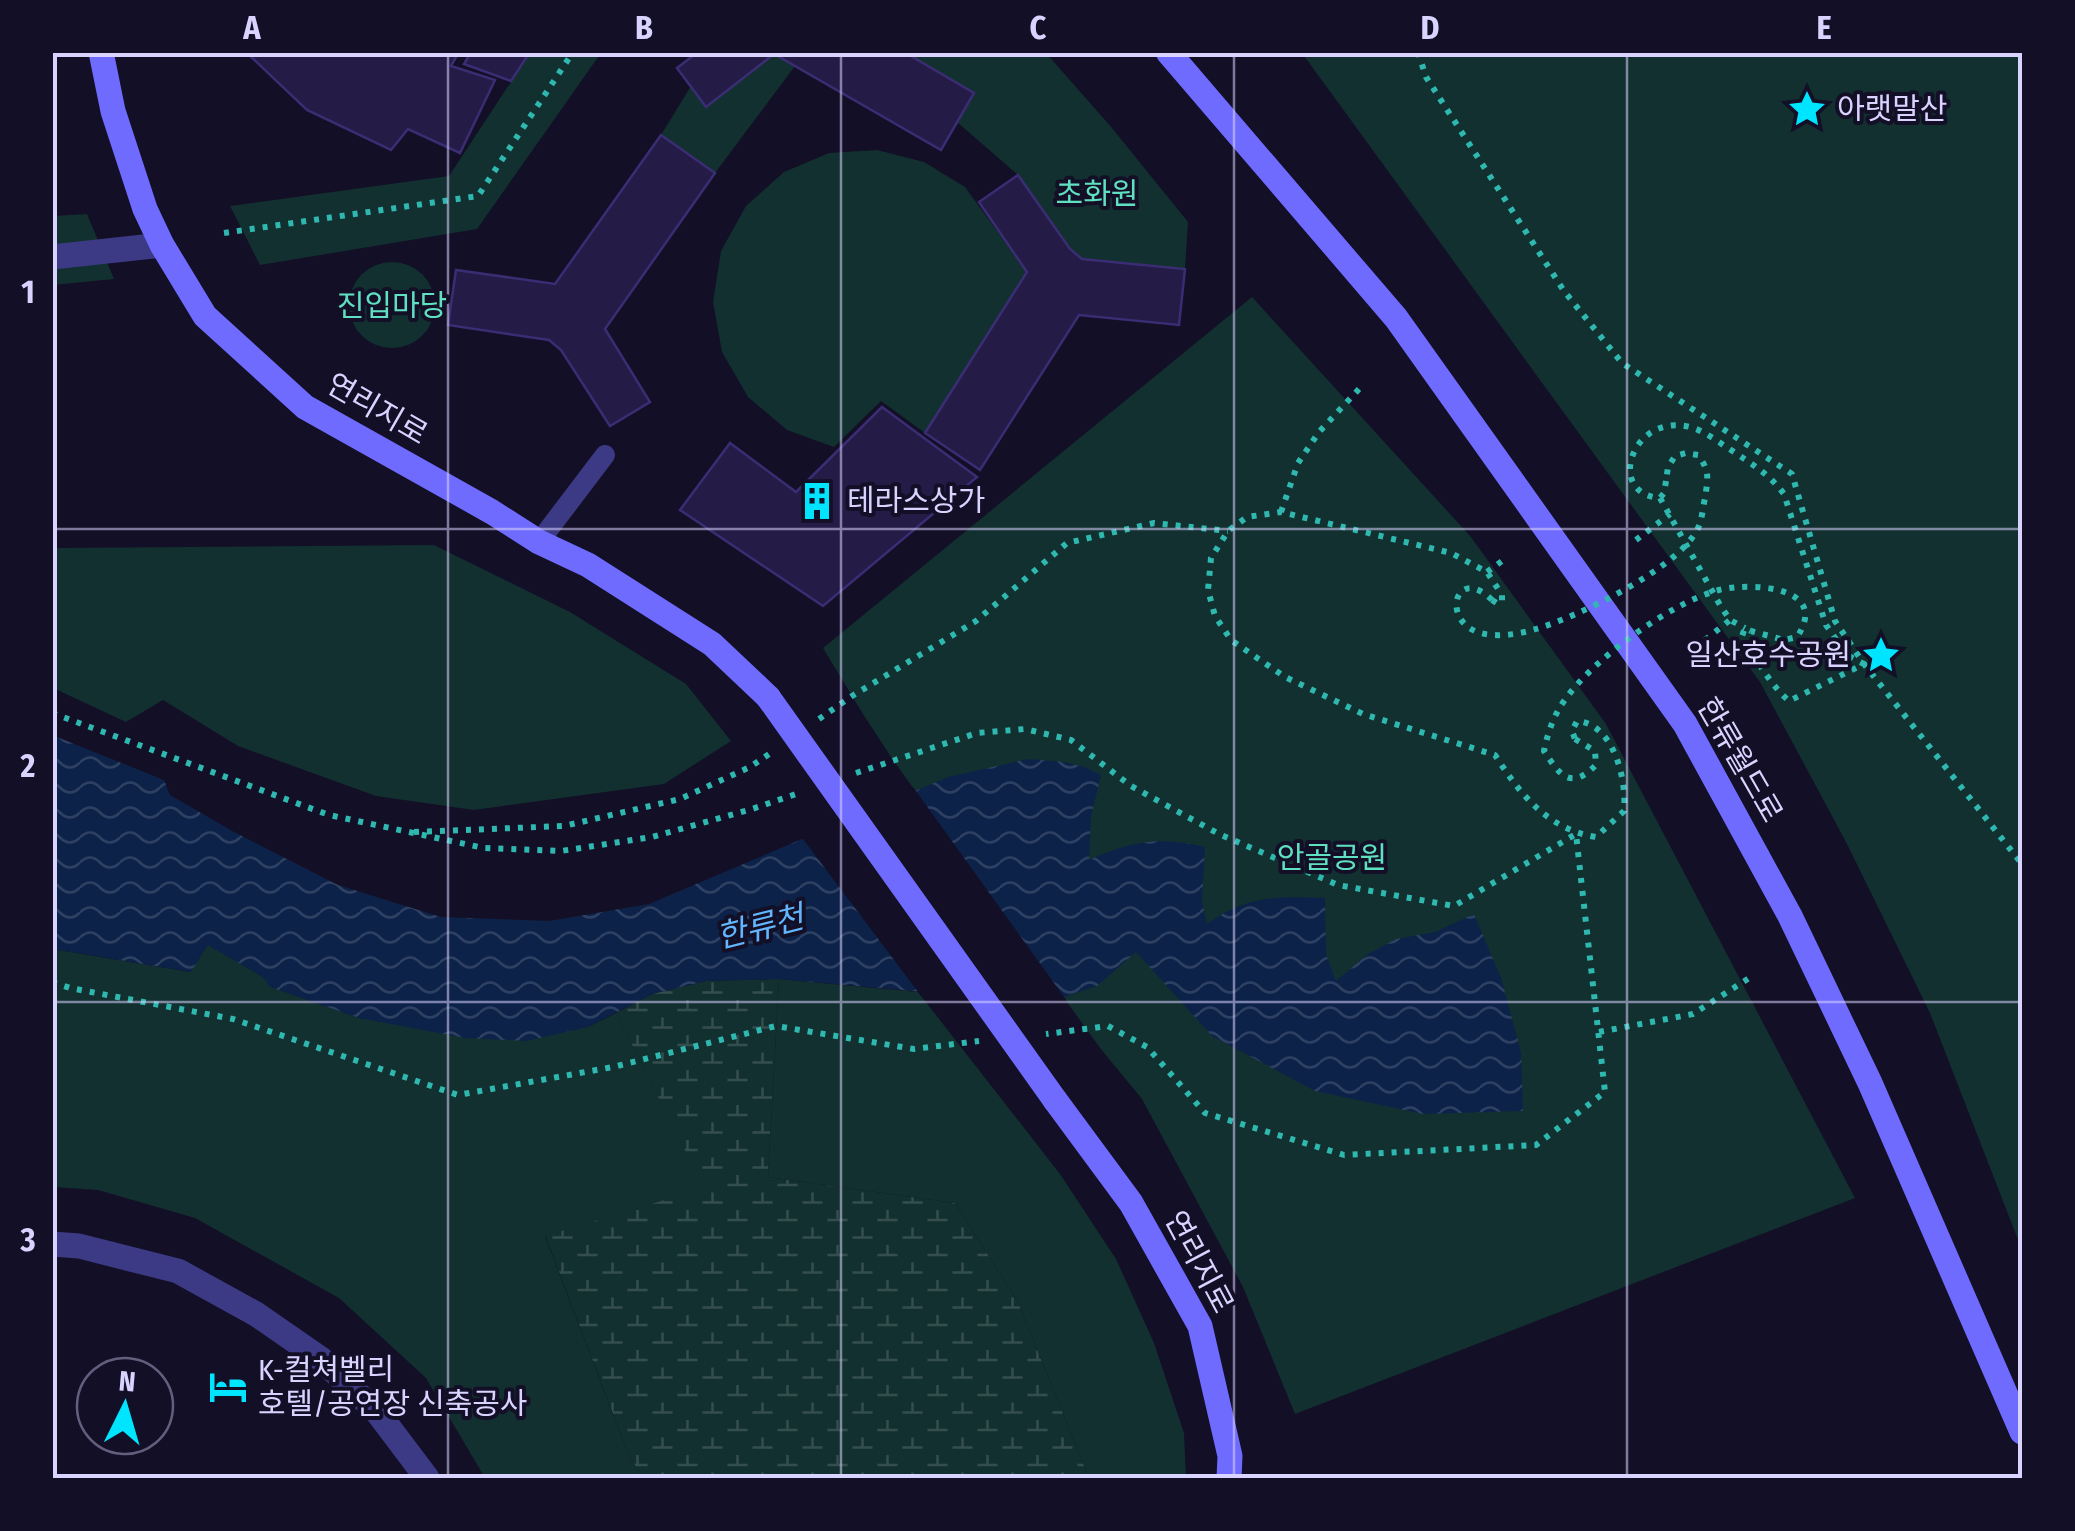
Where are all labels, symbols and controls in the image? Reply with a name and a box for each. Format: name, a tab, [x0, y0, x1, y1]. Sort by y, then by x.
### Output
text: A	[242, 9, 261, 47]
text: B	[635, 9, 653, 47]
text: C	[1030, 9, 1047, 47]
text: D	[1420, 9, 1440, 47]
text: E	[1816, 9, 1832, 47]
place icon: 아랫말산	[1786, 88, 1828, 130]
place label: 아랫말산	[1837, 91, 1947, 127]
park label: 초화원	[1056, 176, 1138, 212]
text: 1	[21, 273, 35, 311]
park label: 진입마당	[337, 288, 447, 324]
street label: 연리지로	[320, 366, 434, 452]
building icon: 테라스상가	[796, 480, 838, 522]
place label: 테라스상가	[847, 483, 985, 519]
place icon: 일산호수공원	[1860, 634, 1902, 676]
place label: 일산호수공원	[1685, 637, 1851, 673]
street label: 한류월드로	[1690, 691, 1790, 829]
text: 2	[20, 747, 36, 785]
park label: 안골공원	[1277, 840, 1387, 876]
water label: 한류천	[713, 897, 811, 956]
street label: 연리지로	[1157, 1205, 1241, 1319]
text: 3	[19, 1221, 36, 1259]
place label: K-컬쳐벨리 호텔/공연장 신축공사	[258, 1352, 528, 1422]
north arrow	[75, 1356, 175, 1456]
text: N	[117, 1364, 137, 1399]
hotel icon: K-컬쳐벨리 호텔/공연장 신축공사	[207, 1366, 249, 1408]

